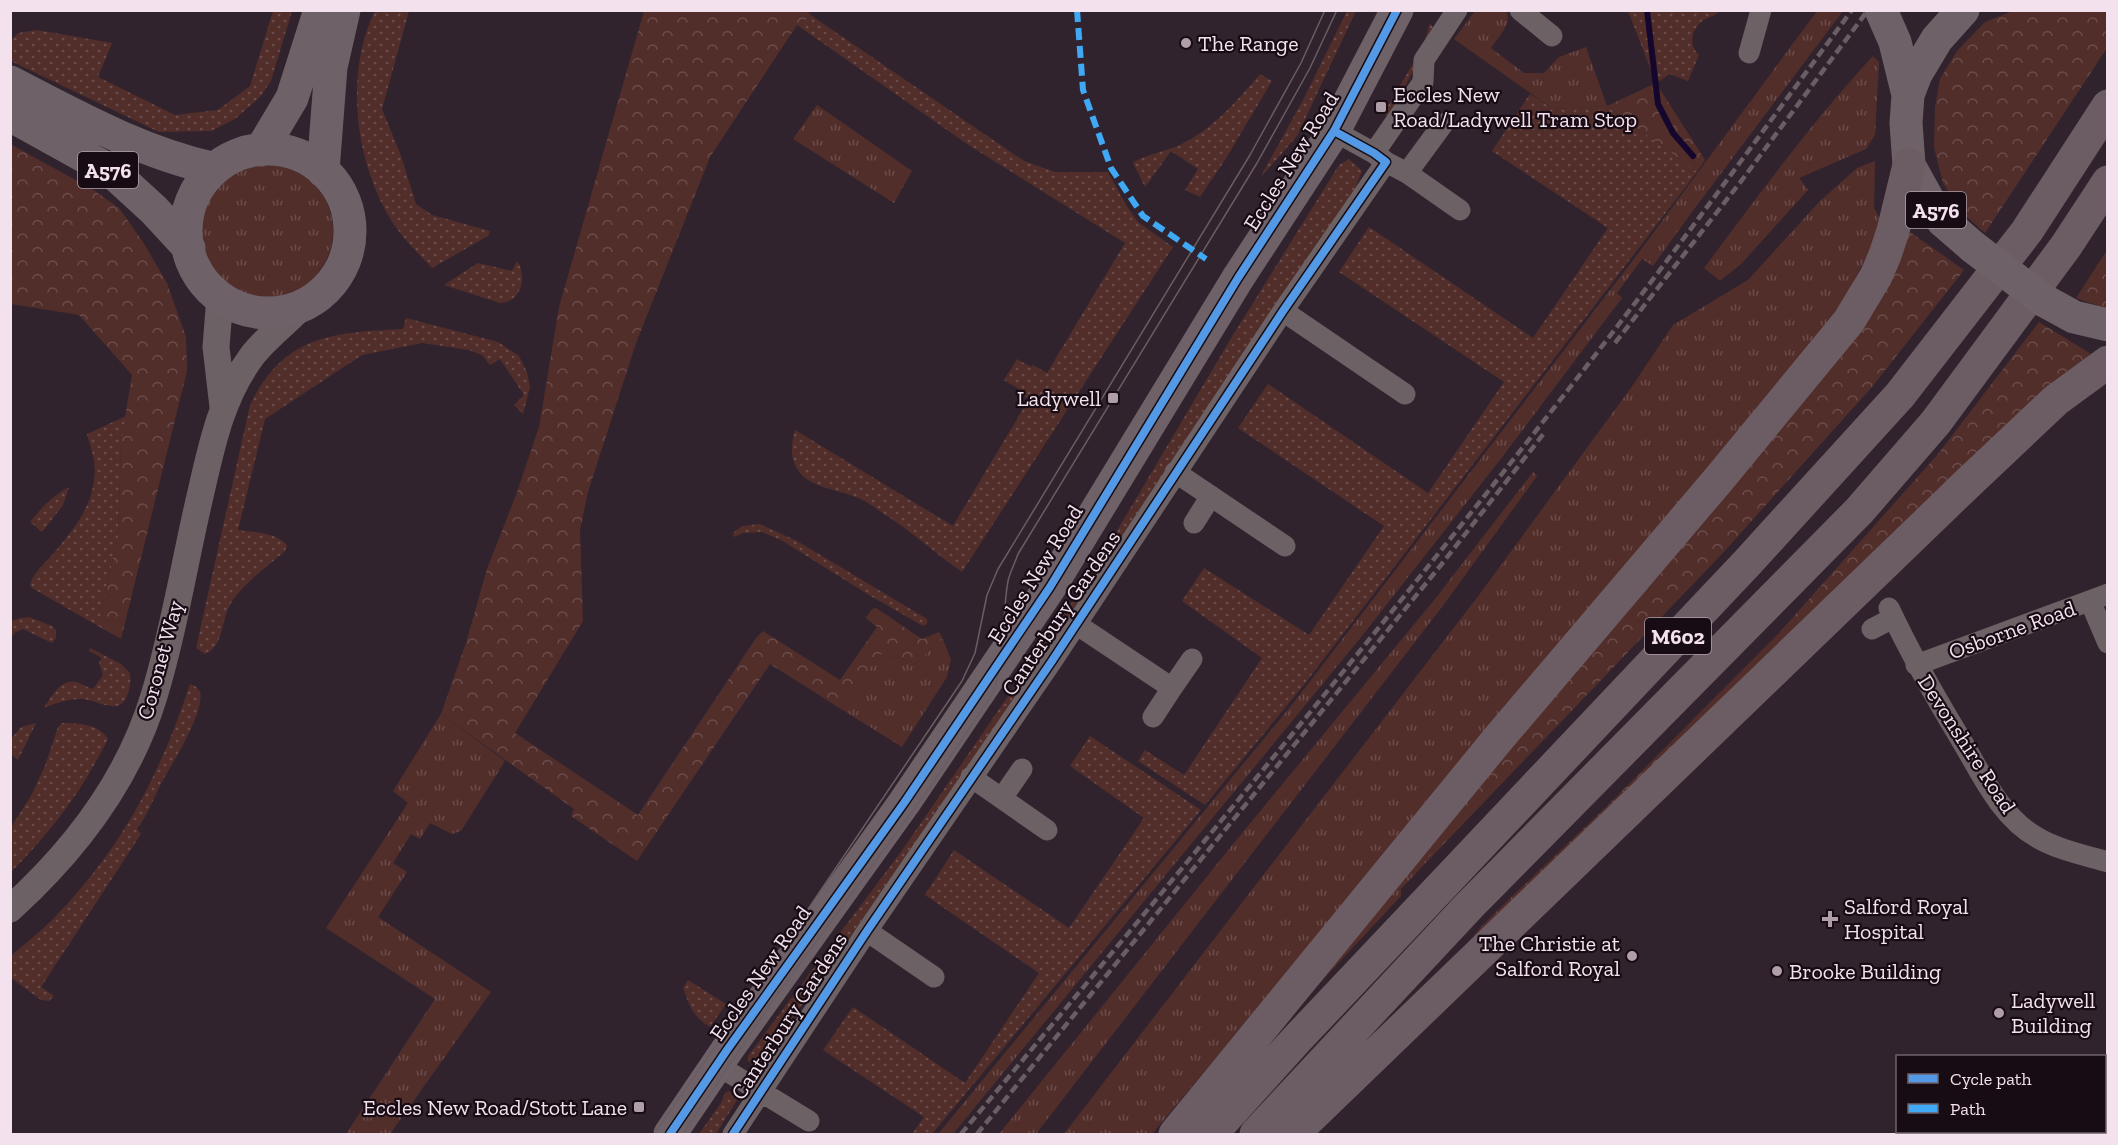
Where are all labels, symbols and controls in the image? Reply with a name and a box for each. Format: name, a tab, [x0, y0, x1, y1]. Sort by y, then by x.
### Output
place label: The Range	[1198, 30, 1299, 57]
marker: The Range	[1179, 36, 1193, 50]
place label: Eccles New Road/Ladywell Tram Stop	[1393, 81, 1637, 133]
street label: Eccles New Road	[1238, 87, 1344, 235]
marker: Eccles New Road/Ladywell Tram Stop	[1374, 100, 1388, 114]
road number: A576	[78, 152, 138, 188]
road number: A576	[1906, 192, 1966, 228]
place label: Ladywell	[1017, 385, 1101, 412]
marker: Ladywell	[1106, 391, 1120, 405]
street label: Eccles New Road	[982, 500, 1088, 648]
street label: Canterbury Gardens	[996, 525, 1126, 701]
street label: Osborne Road	[1945, 595, 2079, 665]
street label: Coronet Way	[131, 597, 189, 723]
road number: M602	[1645, 618, 1711, 654]
street label: Devonshire Road	[1912, 669, 2022, 819]
place label: Salford Royal Hospital	[1844, 893, 1969, 945]
street label: Eccles New Road	[703, 900, 817, 1046]
marker: Salford Royal Hospital	[1821, 910, 1839, 928]
street label: Canterbury Gardens	[725, 927, 853, 1105]
place label: The Christie at Salford Royal	[1479, 930, 1621, 982]
marker: The Christie at Salford Royal	[1625, 949, 1639, 963]
place label: Brooke Building	[1789, 958, 1941, 985]
marker: Brooke Building	[1770, 964, 1784, 978]
place label: Ladywell Building	[2011, 987, 2096, 1039]
marker: Ladywell Building	[1992, 1006, 2006, 1020]
legend	[1896, 1055, 2106, 1133]
text: Cycle path	[1950, 1068, 2032, 1090]
place label: Eccles New Road/Stott Lane	[363, 1094, 627, 1121]
text: Path	[1950, 1098, 1986, 1120]
marker: Eccles New Road/Stott Lane	[632, 1100, 646, 1114]

